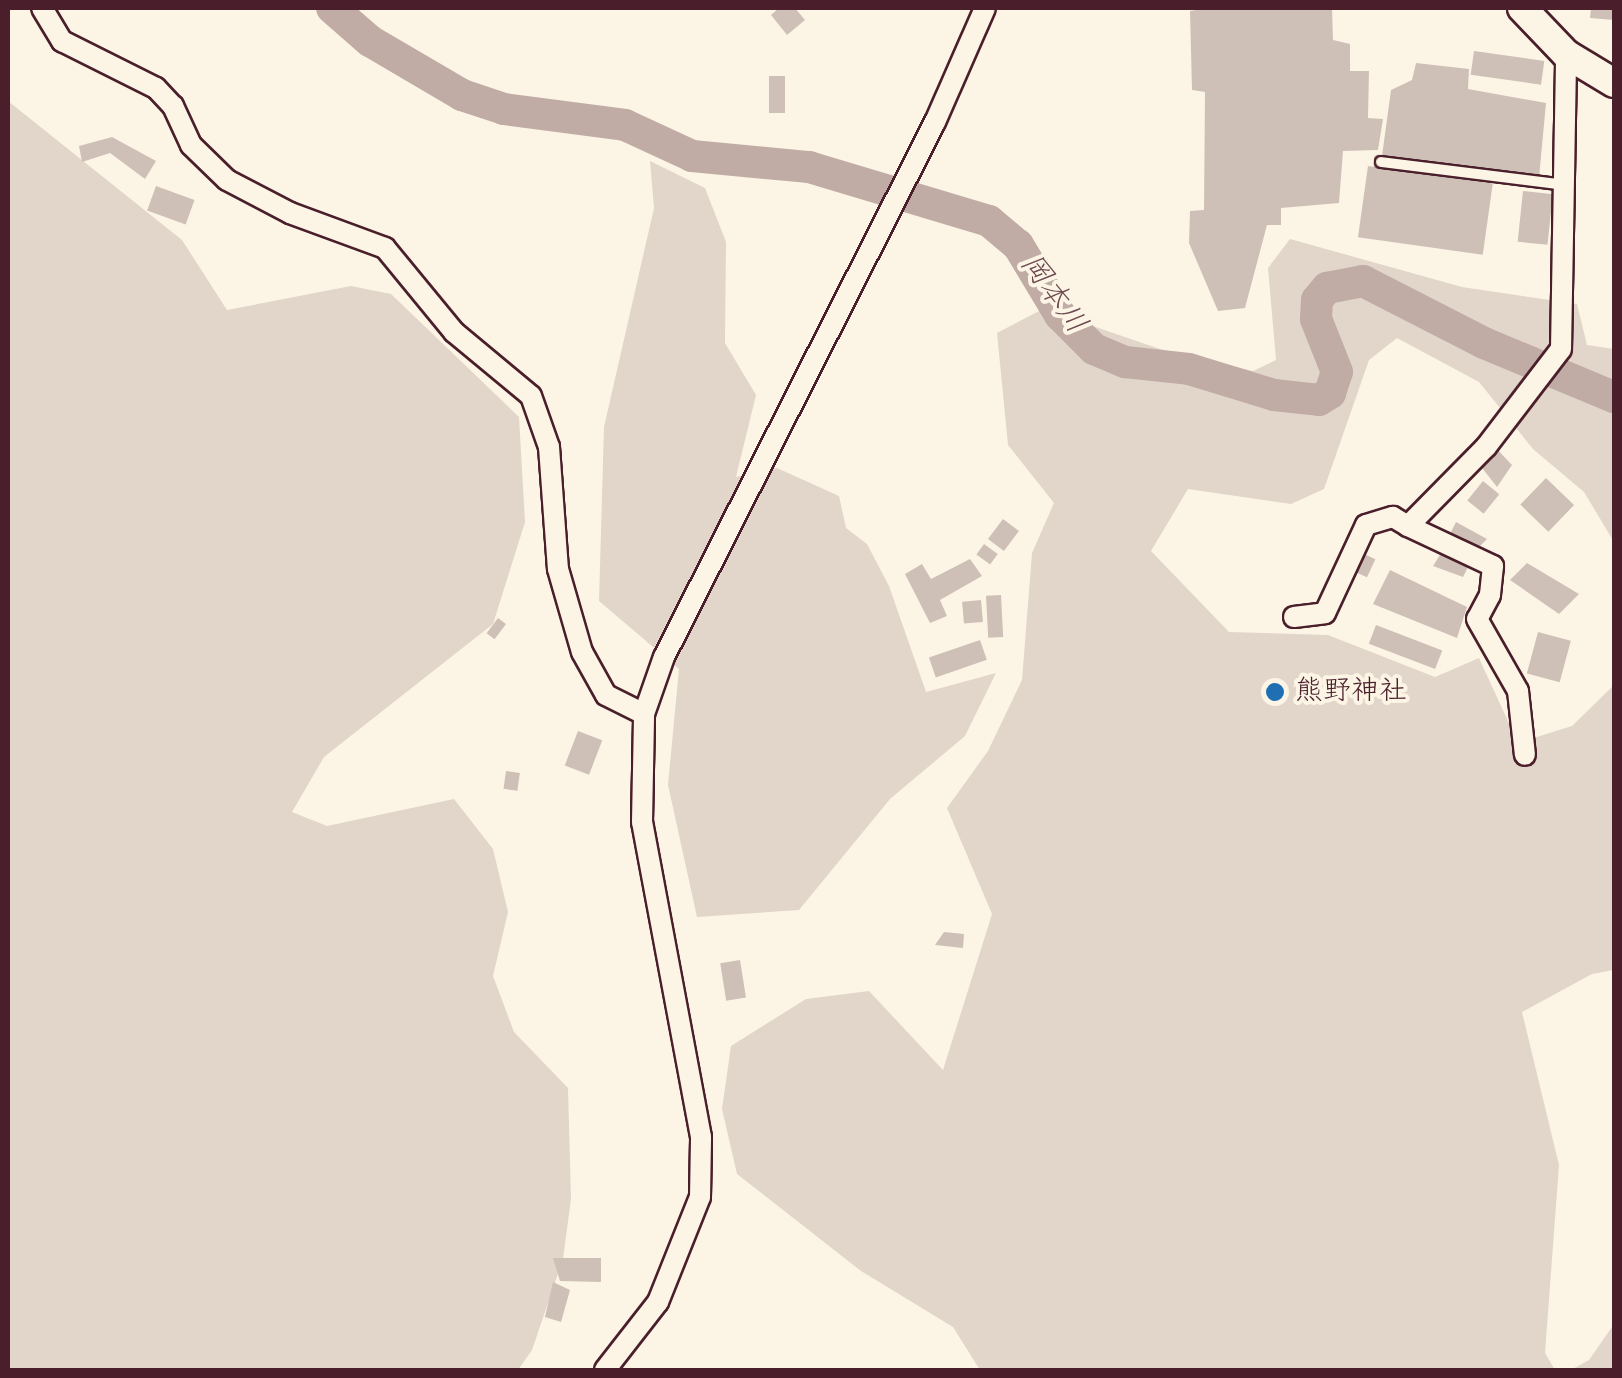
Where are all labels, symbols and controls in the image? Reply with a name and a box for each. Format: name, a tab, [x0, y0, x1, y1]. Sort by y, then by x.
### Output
water label: 岡本川	[1012, 247, 1094, 341]
place label: 熊野神社	[1295, 675, 1407, 709]
marker: 熊野神社	[1264, 681, 1286, 703]

